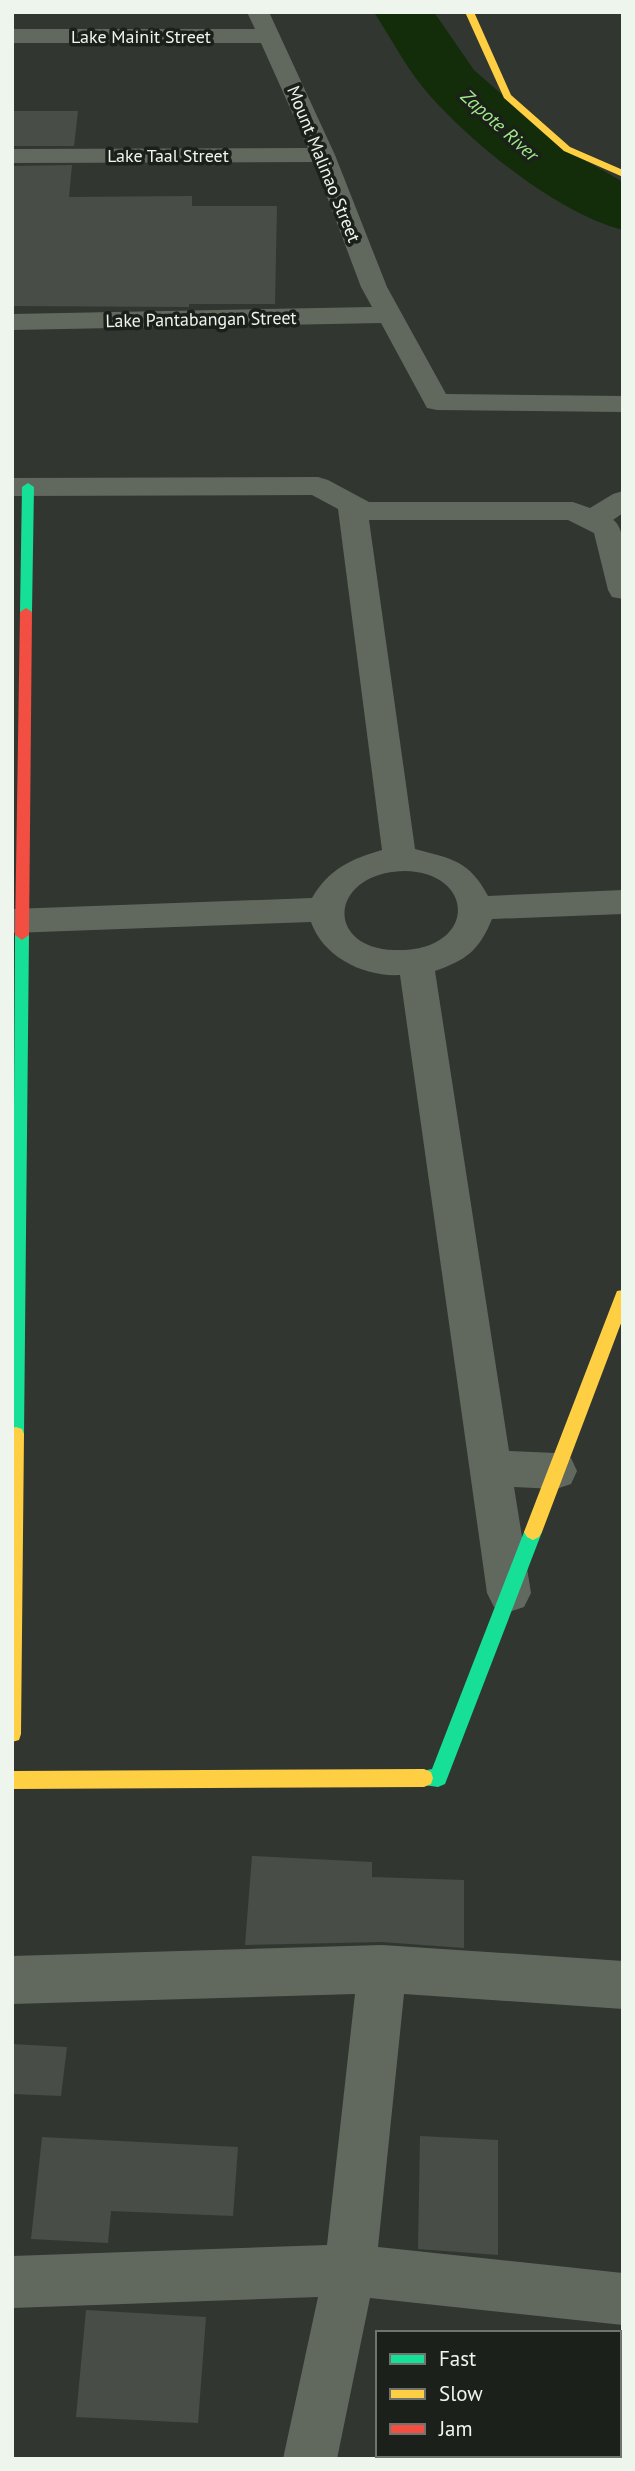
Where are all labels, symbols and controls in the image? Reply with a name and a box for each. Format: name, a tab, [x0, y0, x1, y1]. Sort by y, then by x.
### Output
street label: Lake Mainit Street	[71, 25, 211, 48]
street label: Mount Malinao Street	[282, 82, 366, 246]
water label: Zapote River	[455, 83, 545, 167]
street label: Lake Taal Street	[107, 144, 229, 167]
street label: Lake Pantabangan Street	[105, 306, 297, 332]
legend	[376, 2331, 621, 2457]
text: Fast	[439, 2345, 476, 2372]
text: Slow	[439, 2380, 483, 2407]
text: Jam	[438, 2415, 473, 2442]

